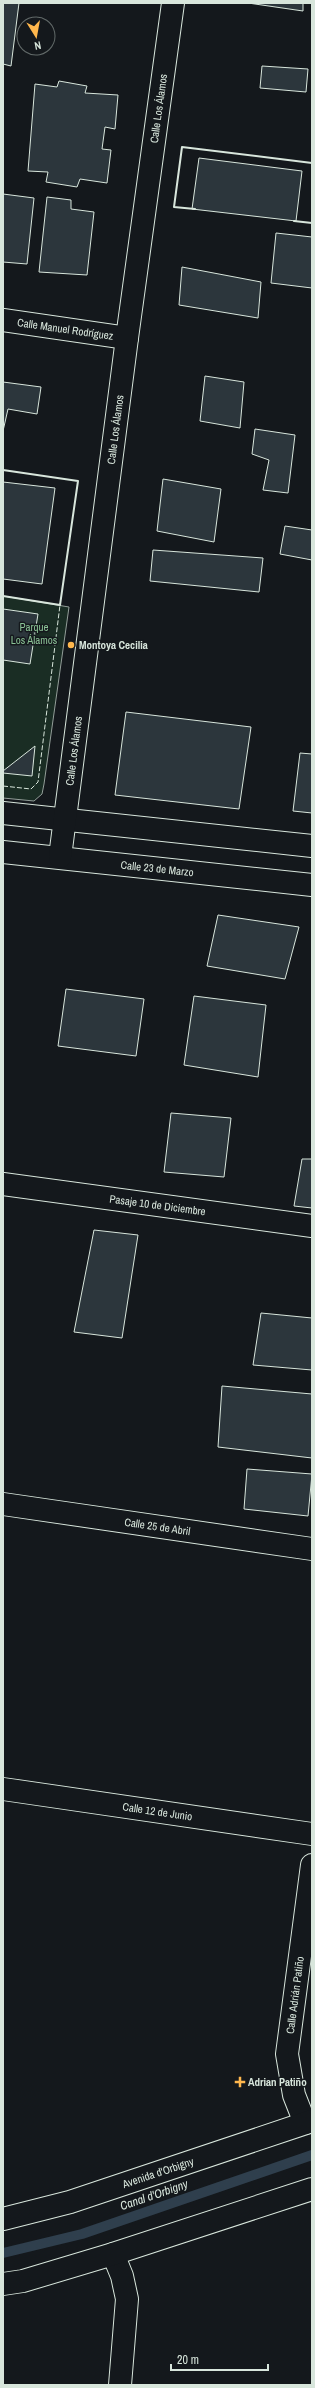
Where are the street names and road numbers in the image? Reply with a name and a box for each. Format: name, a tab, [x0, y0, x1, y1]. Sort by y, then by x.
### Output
street label: Calle Los Álamos	[147, 72, 170, 144]
street label: Calle Manuel Rodríguez	[16, 315, 115, 343]
street label: Calle Los Álamos	[104, 394, 127, 465]
street label: Calle Los Álamos	[62, 715, 85, 786]
street label: Calle 23 de Marzo	[120, 858, 194, 879]
street label: Pasaje 10 de Diciembre	[109, 1192, 207, 1218]
street label: Calle 25 de Abril	[124, 1515, 191, 1538]
street label: Calle 12 de Junio	[122, 1799, 193, 1823]
street label: Calle Adrián Patiño	[283, 1956, 307, 2035]
street label: Avenida d'Orbigny	[120, 2154, 196, 2191]

